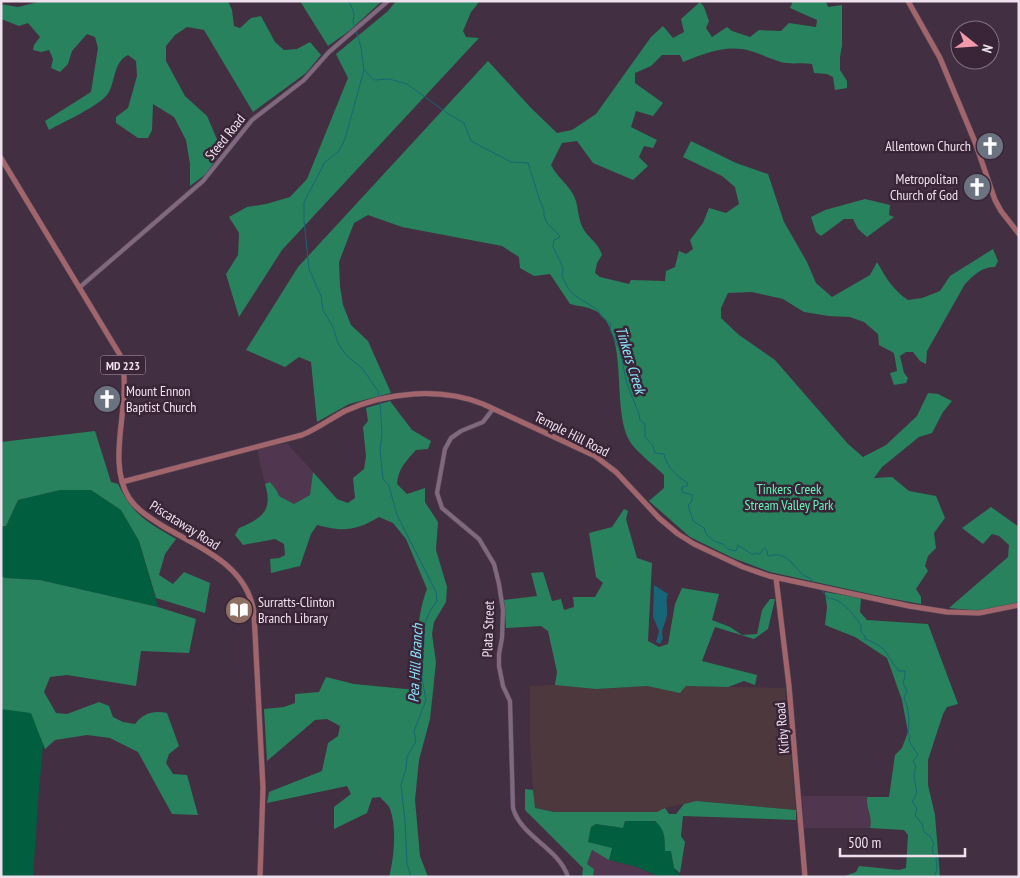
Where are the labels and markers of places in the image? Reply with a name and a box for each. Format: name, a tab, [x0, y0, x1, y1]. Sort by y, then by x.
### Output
church icon: Allentown Church	[975, 131, 1005, 161]
place label: Allentown Church	[885, 137, 971, 155]
place label: Metropolitan Church of God	[890, 170, 958, 204]
church icon: Metropolitan Church of God	[962, 172, 992, 202]
place label: Mount Ennon Baptist Church	[126, 382, 196, 416]
church icon: Mount Ennon Baptist Church	[92, 384, 122, 414]
place label: Surratts-Clinton Branch Library	[258, 593, 335, 627]
library icon: Surratts-Clinton Branch Library	[224, 595, 254, 625]

